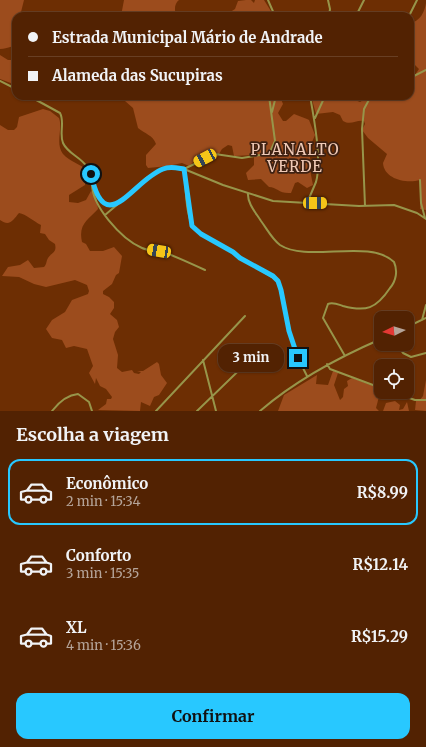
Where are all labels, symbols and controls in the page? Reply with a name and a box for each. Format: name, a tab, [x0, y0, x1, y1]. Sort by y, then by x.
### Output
text: Estrada Municipal Mário de Andrade	[52, 28, 323, 47]
text: Alameda das Sucupiras	[52, 66, 223, 85]
district label: PLANALTO VERDE	[251, 140, 339, 176]
car	[192, 147, 218, 169]
route start	[82, 165, 100, 183]
car	[303, 197, 327, 209]
car	[146, 243, 172, 259]
north arrow	[374, 311, 414, 351]
map controls	[374, 311, 414, 399]
callout: 3 min	[218, 344, 284, 372]
text: 3 min	[233, 349, 269, 366]
route end	[289, 349, 307, 367]
button: locate	[374, 359, 414, 399]
text: Escolha a viagem	[16, 423, 169, 446]
icon: car	[18, 474, 54, 510]
text: Econômico	[66, 474, 148, 493]
text: R$8.99	[357, 483, 408, 502]
text: 2 min · 15:34	[66, 493, 141, 510]
icon: car	[18, 546, 54, 582]
text: Conforto	[66, 546, 131, 565]
text: R$12.14	[353, 555, 408, 574]
text: 3 min · 15:35	[66, 565, 139, 582]
icon: car	[18, 618, 54, 654]
text: XL	[66, 618, 87, 637]
text: R$15.29	[351, 627, 408, 646]
text: 4 min · 15:36	[66, 637, 141, 654]
button: Confirmar	[16, 693, 410, 739]

